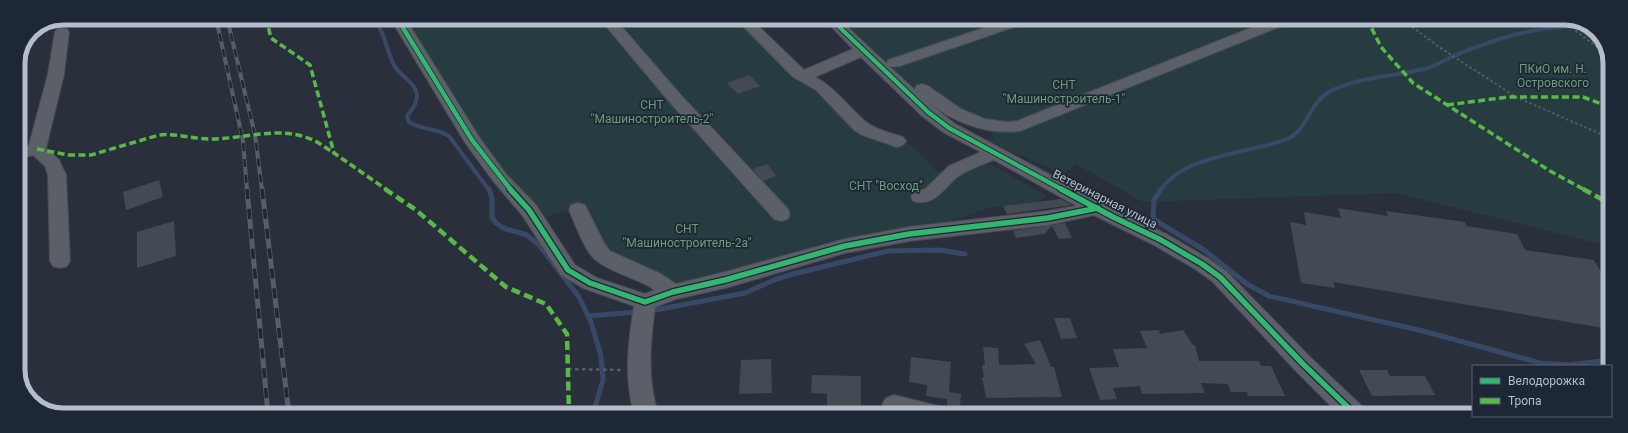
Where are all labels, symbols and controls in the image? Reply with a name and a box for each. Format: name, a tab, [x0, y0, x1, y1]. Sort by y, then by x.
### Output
park label: ПКиО им. Н. Островского	[1517, 62, 1589, 90]
park label: СНТ "Машиностроитель-1"	[1003, 78, 1126, 106]
park label: СНТ "Машиностроитель-2"	[591, 98, 714, 126]
street label: Ветеринарная улица	[1050, 167, 1160, 231]
park label: СНТ "Восход"	[849, 179, 923, 193]
park label: СНТ "Машиностроитель-2а"	[623, 222, 752, 250]
legend	[1472, 365, 1612, 417]
text: Велодорожка	[1508, 374, 1585, 388]
text: Тропа	[1508, 394, 1542, 408]

